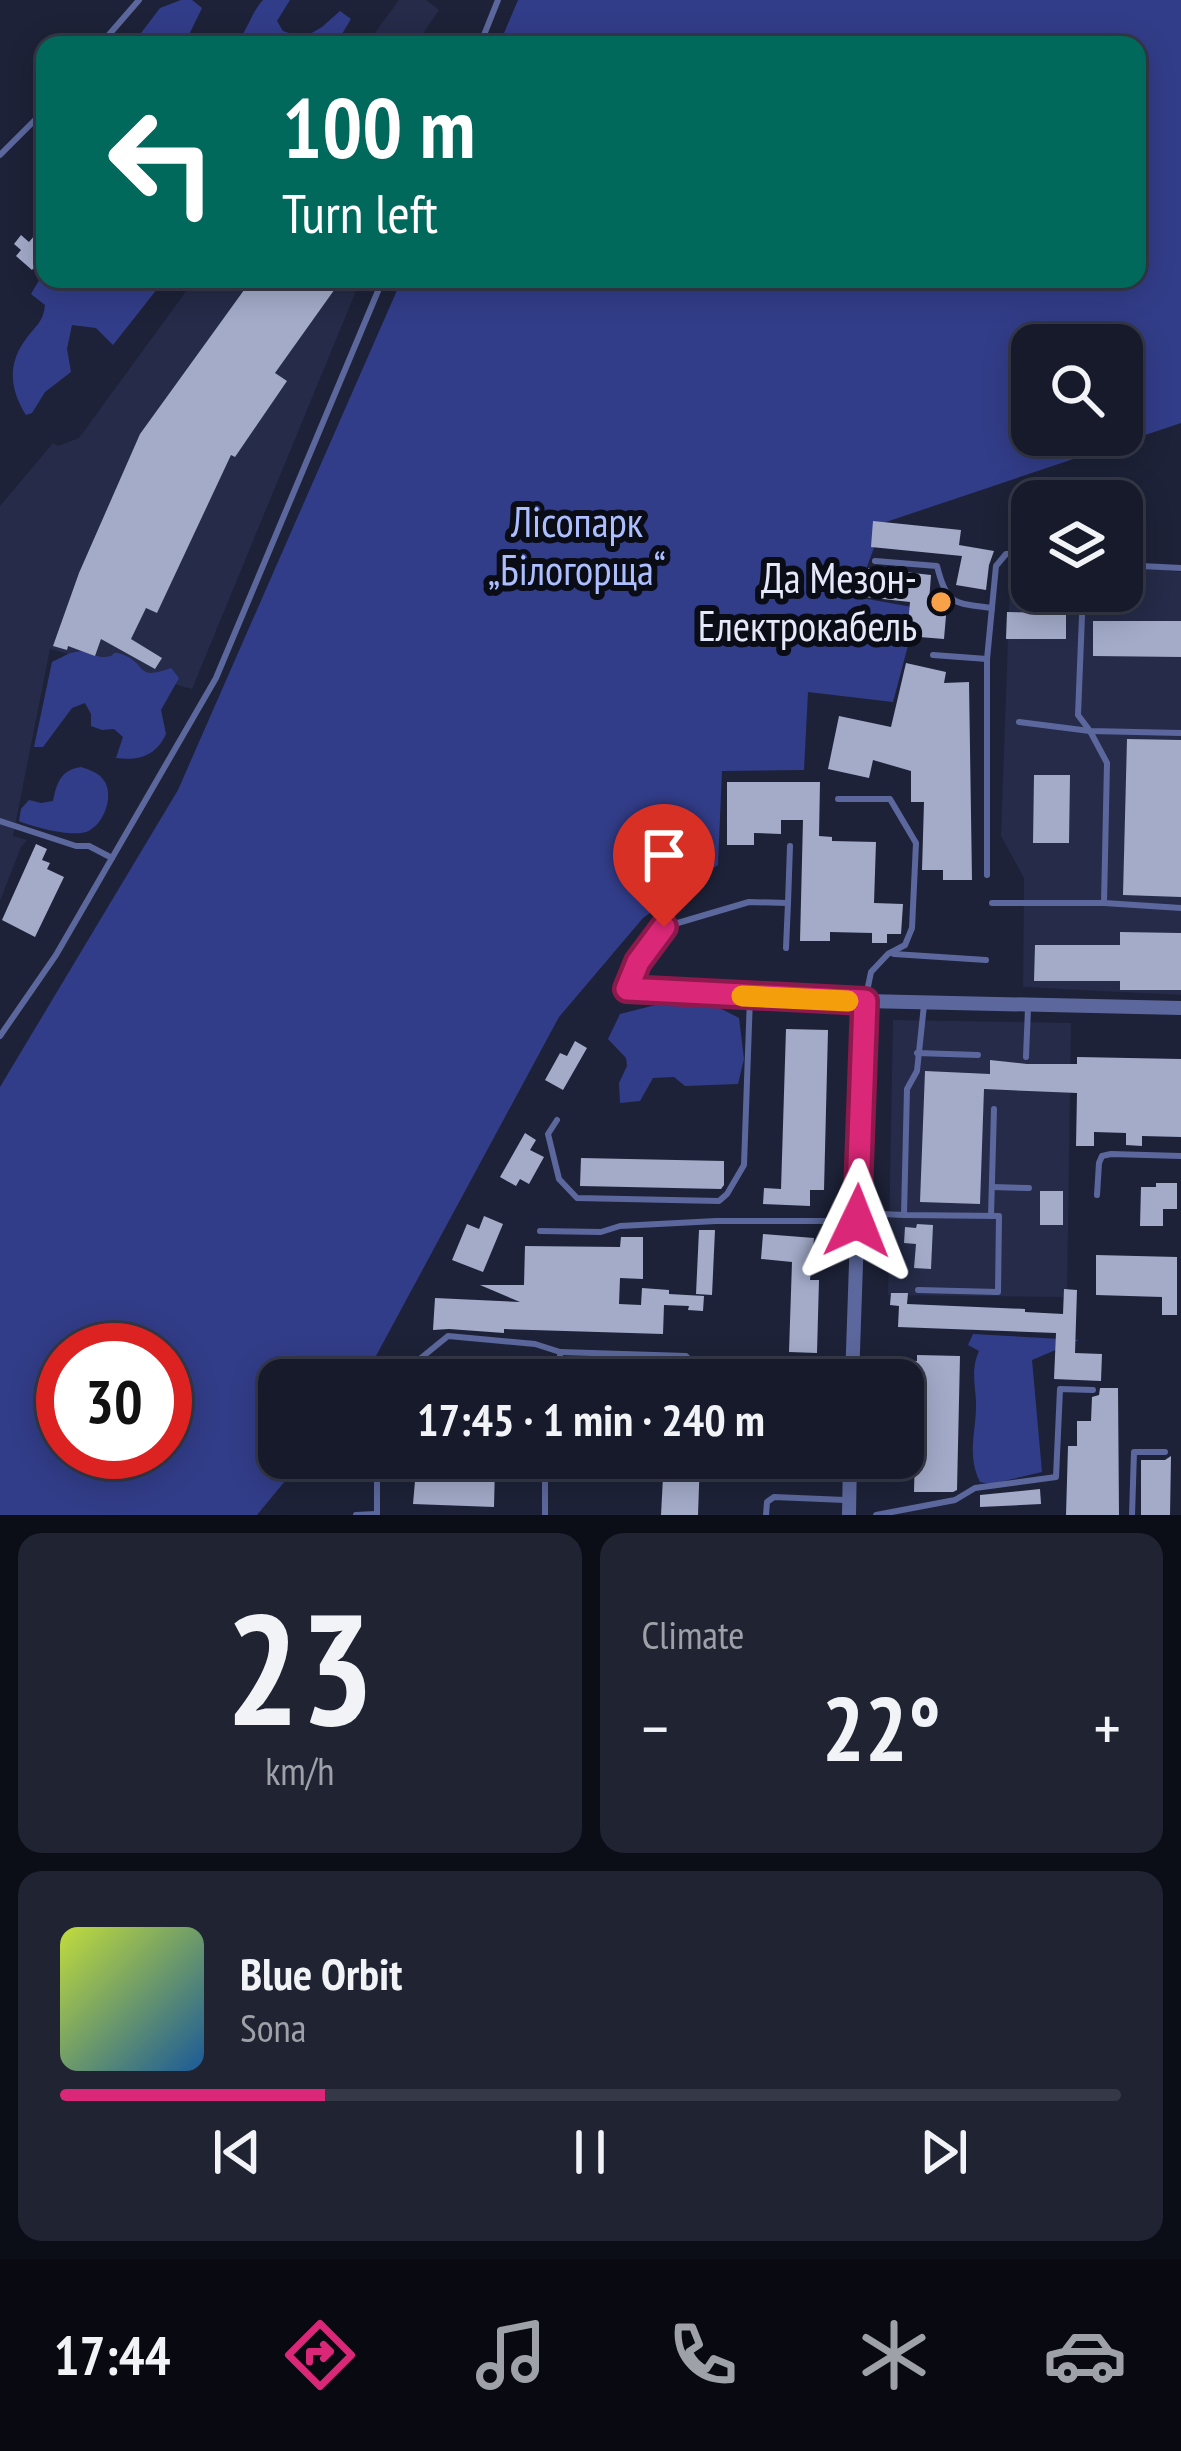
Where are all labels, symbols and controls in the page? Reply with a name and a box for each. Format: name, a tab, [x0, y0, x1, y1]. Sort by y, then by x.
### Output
text: 100 m	[282, 72, 475, 181]
icon: left	[84, 84, 240, 240]
text: Turn left	[282, 178, 438, 248]
map controls	[1011, 324, 1143, 612]
button: search	[1011, 324, 1143, 456]
button: layers	[1011, 480, 1143, 612]
park label: Лісопарк „Білогорща“	[488, 494, 666, 597]
place label: Да Мезон- Електрокабель	[698, 550, 917, 653]
marker: Да Мезон- Електрокабель	[928, 589, 954, 615]
pin	[613, 804, 715, 927]
icon: arrive	[631, 822, 697, 888]
position arrow	[794, 1158, 920, 1284]
speed limit sign: 30	[36, 1323, 192, 1479]
text: 17:45 · 1 min · 240 m	[417, 1390, 765, 1448]
text: 23	[225, 1566, 374, 1768]
text: Climate	[642, 1609, 744, 1660]
text: 22°	[822, 1669, 941, 1786]
text: −	[642, 1685, 669, 1770]
text: +	[1094, 1685, 1121, 1770]
text: km/h	[265, 1745, 334, 1796]
text: Blue Orbit	[240, 1944, 402, 2002]
text: Sona	[240, 2002, 306, 2053]
icon: previous	[204, 2119, 270, 2185]
icon: pause	[557, 2119, 623, 2185]
icon: next	[911, 2119, 977, 2185]
icon: directions	[278, 2313, 362, 2397]
icon: music	[469, 2313, 553, 2397]
icon: phone	[661, 2313, 745, 2397]
icon: climate	[852, 2313, 936, 2397]
icon: car	[1043, 2313, 1127, 2397]
text: 17:44	[54, 2320, 170, 2390]

